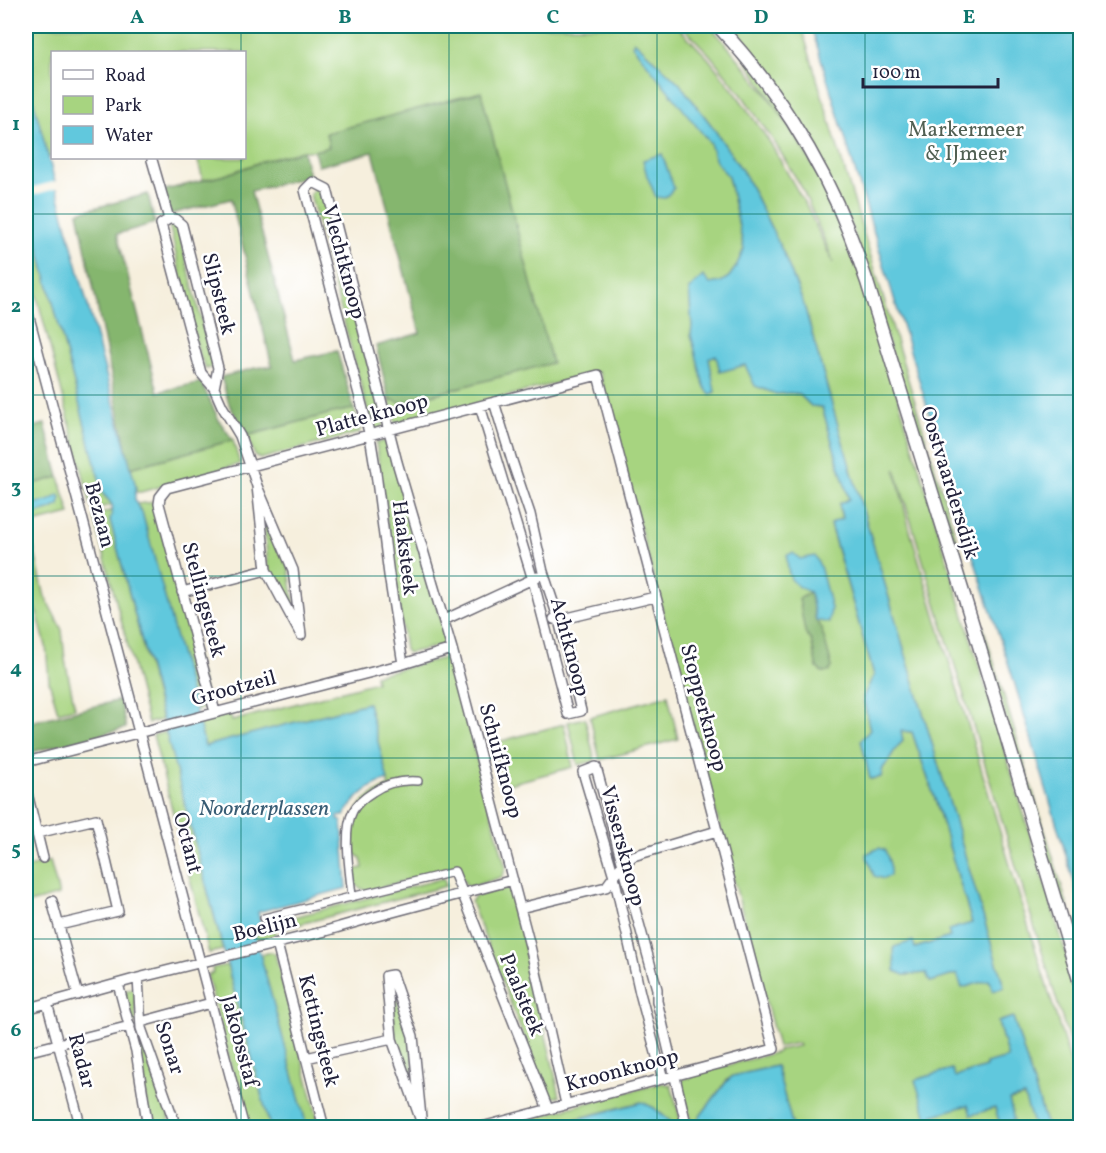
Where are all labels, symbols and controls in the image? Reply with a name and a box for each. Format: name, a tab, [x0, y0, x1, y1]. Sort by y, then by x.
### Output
text: A	[130, 4, 144, 32]
text: B	[338, 4, 352, 32]
text: C	[547, 4, 560, 32]
text: D	[754, 4, 768, 32]
text: E	[963, 4, 975, 32]
legend	[51, 51, 246, 159]
scale bar	[863, 51, 998, 89]
text: 100 m	[872, 61, 921, 86]
text: Road	[105, 64, 146, 89]
text: Park	[105, 94, 142, 119]
text: 1	[12, 111, 20, 139]
park label: Markermeer & IJmeer	[908, 116, 1024, 169]
text: Water	[105, 124, 153, 149]
street label: Vlechtknoop	[314, 201, 372, 323]
street label: Slipsteek	[194, 250, 242, 339]
text: 2	[11, 293, 21, 321]
street label: Platte knoop	[312, 387, 432, 445]
street label: Oostvaardersdijk	[912, 403, 986, 564]
text: 3	[11, 474, 21, 502]
street label: Bezaan	[76, 479, 122, 551]
street label: Haaksteek	[384, 499, 424, 598]
street label: Stellingsteek	[174, 539, 232, 661]
street label: Achtknoop	[542, 594, 596, 700]
street label: Stopperknoop	[672, 641, 734, 775]
text: 4	[10, 655, 22, 683]
street label: Grootzeil	[188, 664, 280, 714]
street label: Schuifknoop	[471, 700, 529, 822]
street label: Vissersknoop	[592, 782, 652, 910]
water label: Noorderplassen	[199, 794, 329, 825]
street label: Octant	[165, 809, 209, 877]
text: 5	[11, 836, 21, 864]
street label: Boelijn	[230, 906, 300, 950]
street label: Paalsteek	[491, 949, 551, 1041]
street label: Kettingsteek	[290, 972, 346, 1091]
street label: Jakobsstaf	[213, 992, 266, 1092]
text: 6	[11, 1017, 22, 1045]
street label: Sonar	[147, 1018, 191, 1079]
street label: Radar	[60, 1030, 102, 1092]
street label: Kroonknoop	[562, 1042, 682, 1100]

